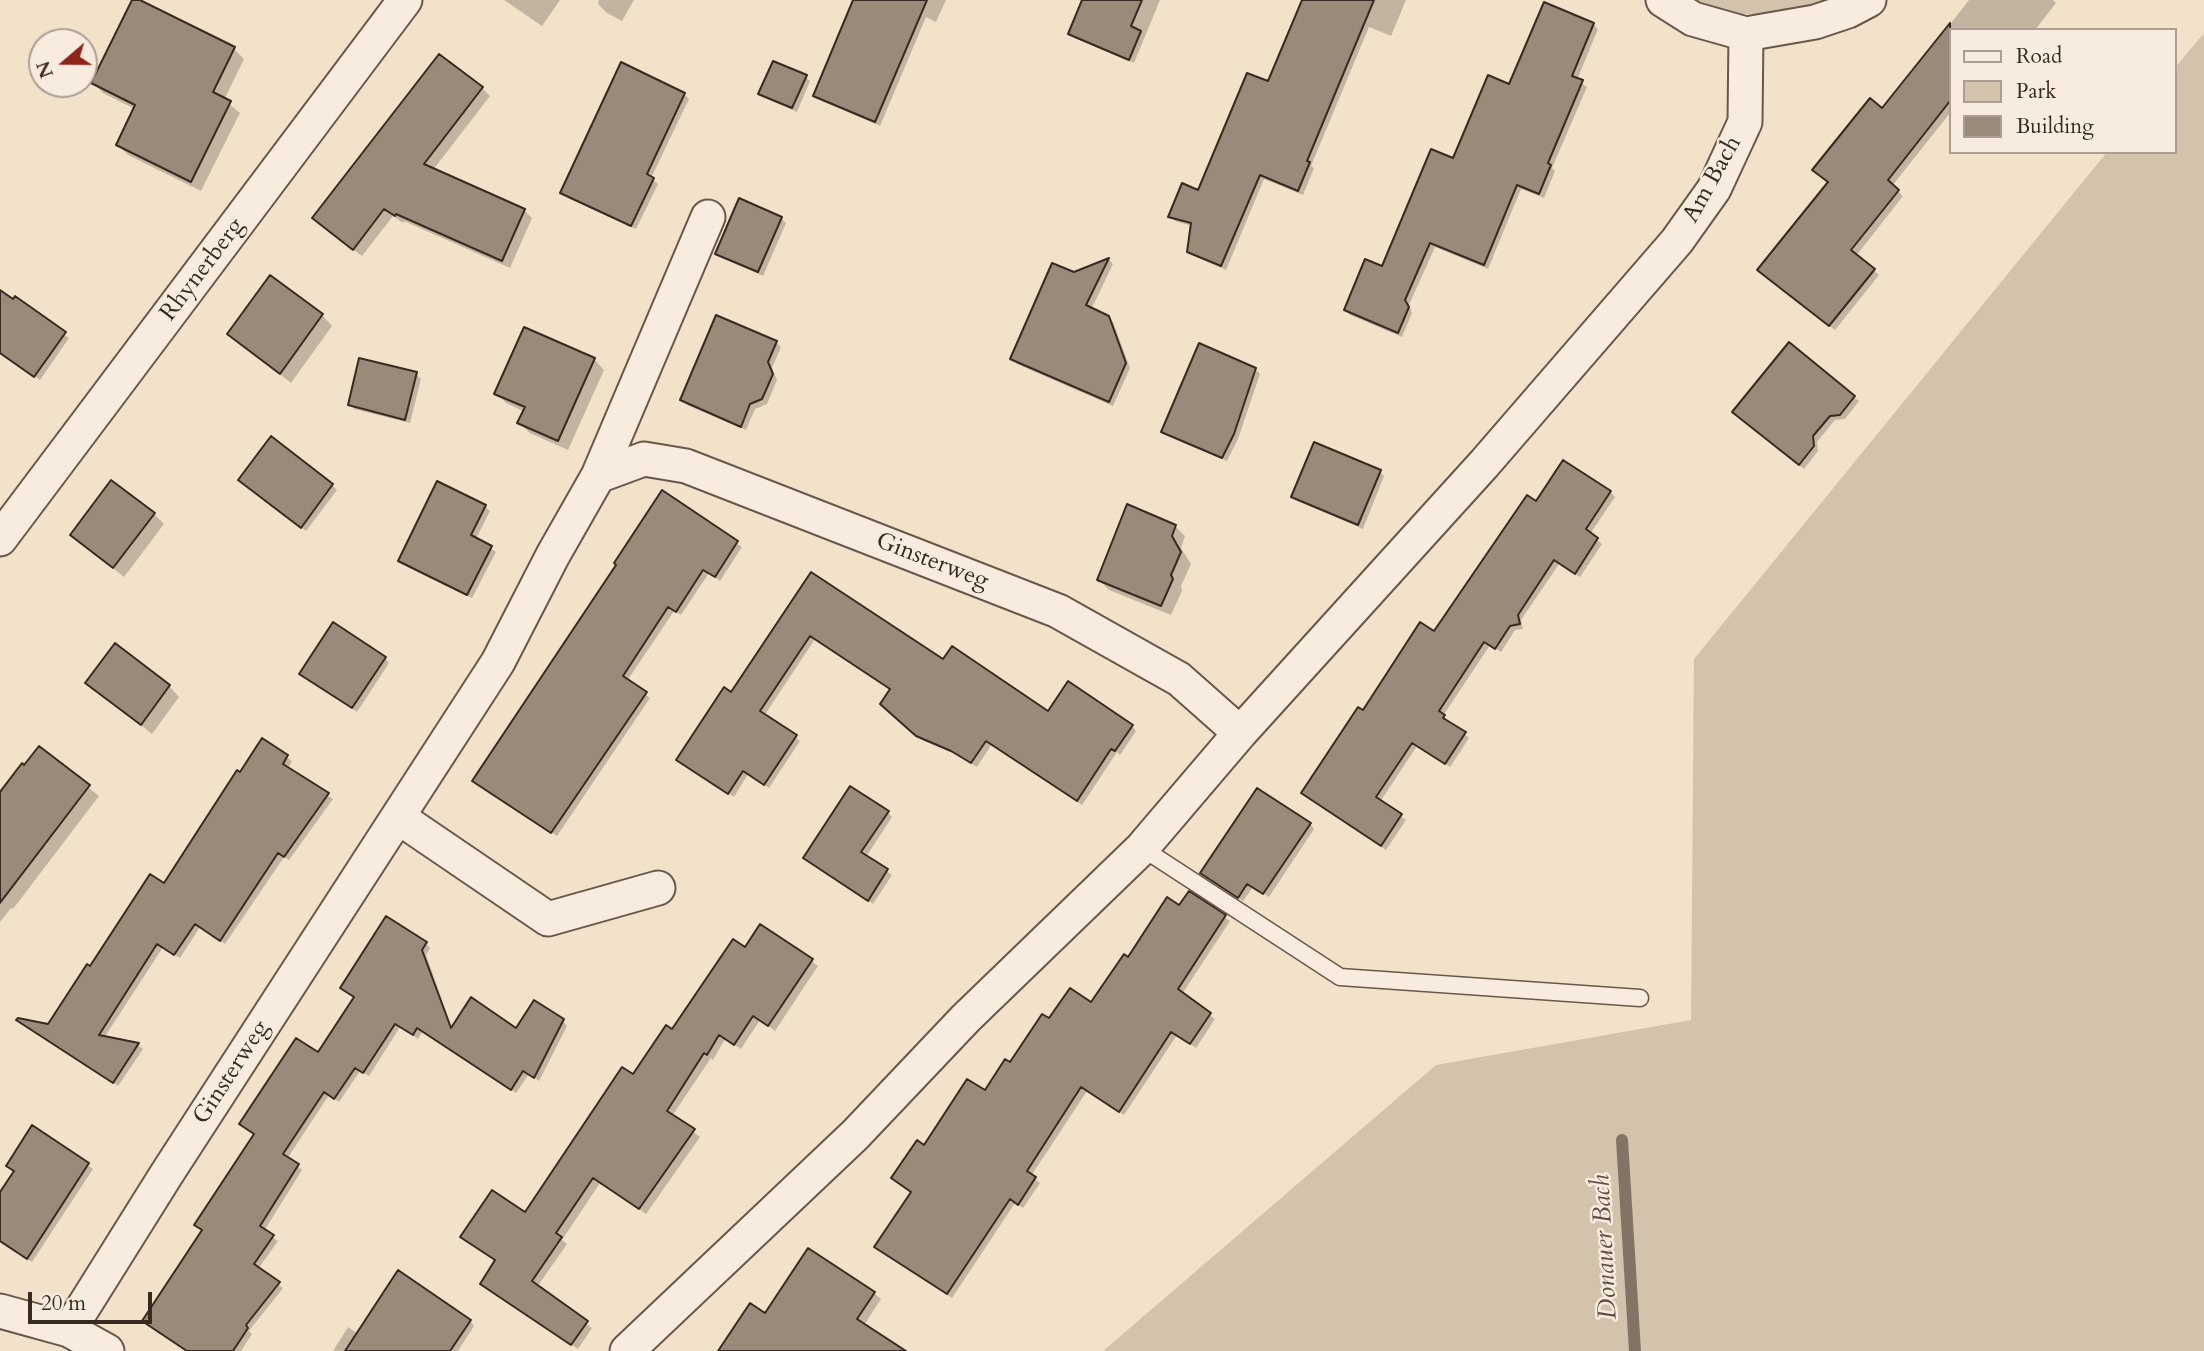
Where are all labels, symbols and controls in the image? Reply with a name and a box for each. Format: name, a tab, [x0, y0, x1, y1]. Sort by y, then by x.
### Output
north arrow	[28, 28, 98, 98]
legend	[1948, 28, 2176, 154]
text: Road	[2016, 42, 2062, 71]
text: N	[30, 57, 60, 82]
text: Park	[2016, 77, 2056, 106]
text: Building	[2016, 112, 2094, 141]
street label: Am Bach	[1677, 132, 1749, 228]
street label: Rhynerberg	[155, 213, 251, 327]
street label: Ginsterweg	[872, 527, 992, 597]
street label: Ginsterweg	[188, 1016, 276, 1130]
water label: Donauer Bach	[1587, 1174, 1625, 1320]
scale bar	[32, 1278, 156, 1322]
text: 20 m	[41, 1289, 86, 1318]

